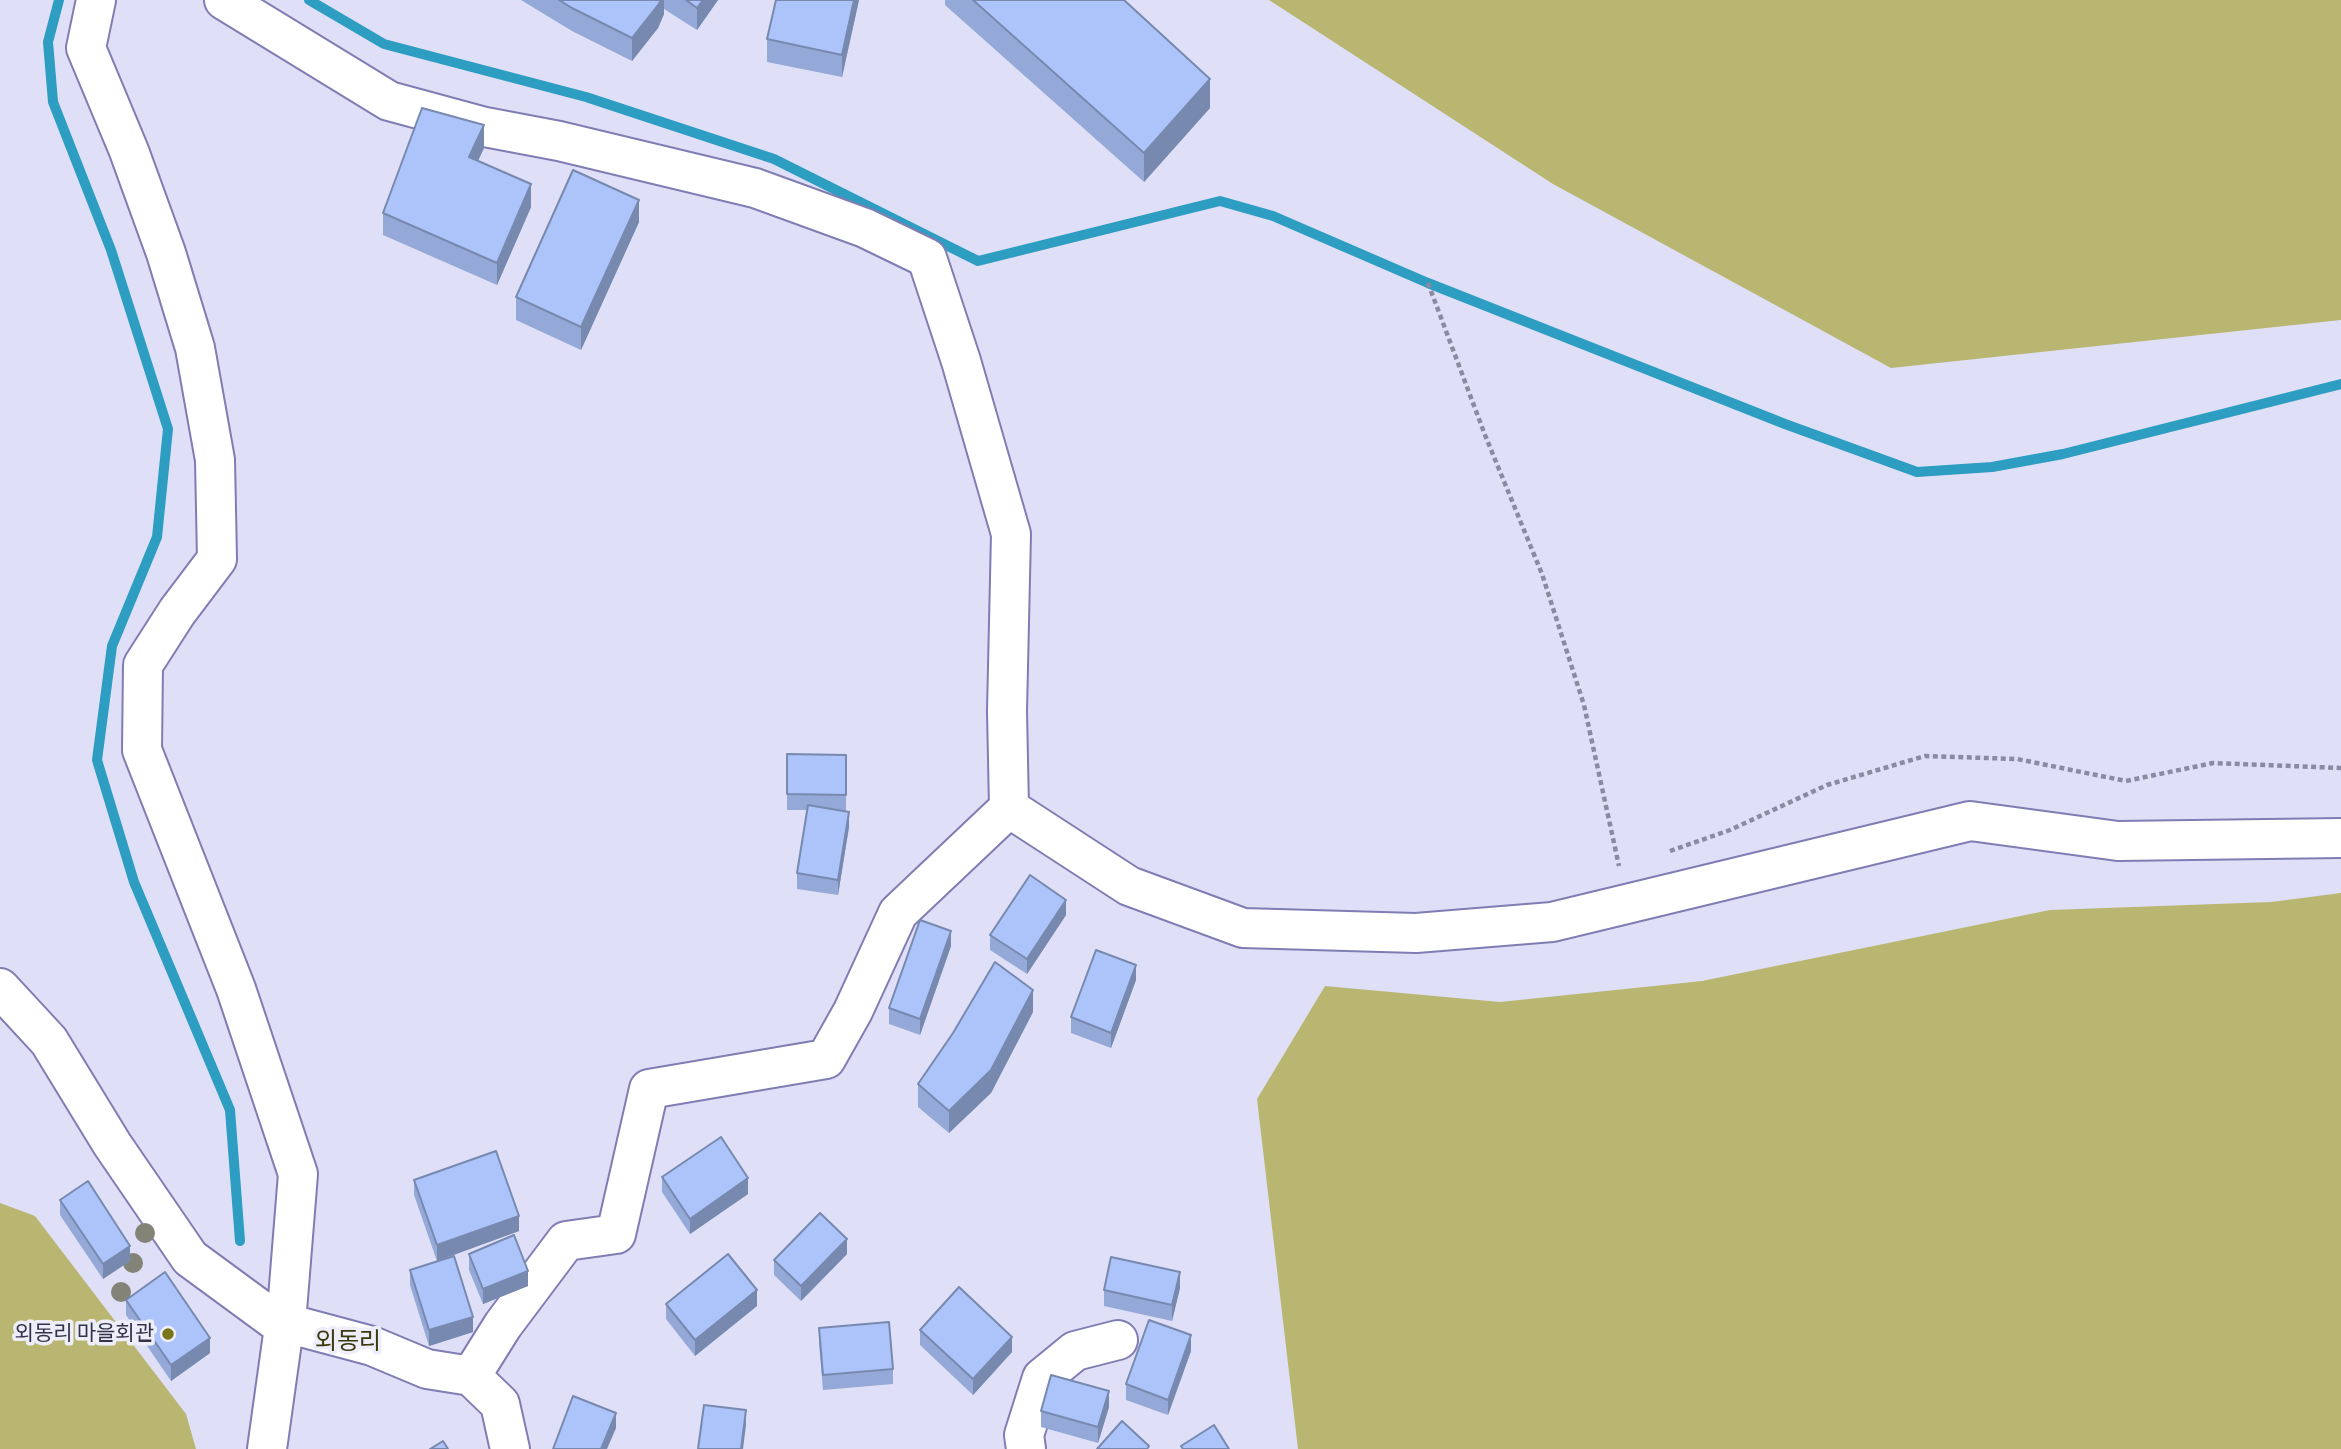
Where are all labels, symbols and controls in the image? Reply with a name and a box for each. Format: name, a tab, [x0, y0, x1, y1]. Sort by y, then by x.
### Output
place label: 외동리 마을회관	[15, 1321, 154, 1347]
marker: 외동리 마을회관	[160, 1326, 176, 1342]
district label: 외동리	[315, 1328, 381, 1356]

